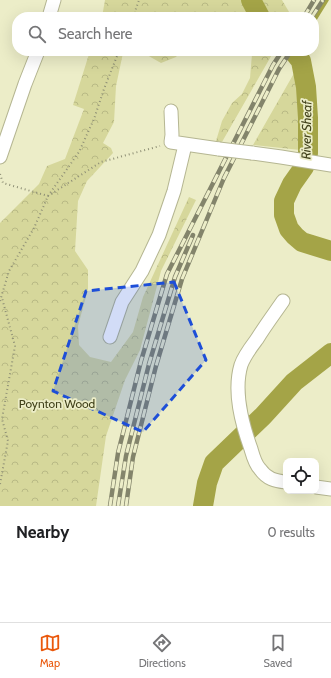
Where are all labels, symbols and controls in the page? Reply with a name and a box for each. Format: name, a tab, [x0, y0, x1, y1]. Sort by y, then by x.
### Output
search box	[12, 12, 319, 56]
icon: search	[26, 23, 48, 45]
text: Search here	[58, 25, 133, 43]
water label: River Sheaf	[297, 99, 315, 159]
park label: Poynton Wood	[19, 396, 95, 411]
map controls	[283, 458, 319, 494]
button: locate	[283, 458, 319, 494]
text: Nearby	[16, 522, 69, 542]
text: 0 results	[267, 524, 315, 540]
tab: Map	[39, 632, 61, 670]
tab: Directions	[139, 632, 186, 670]
tab: Saved	[264, 632, 292, 670]

